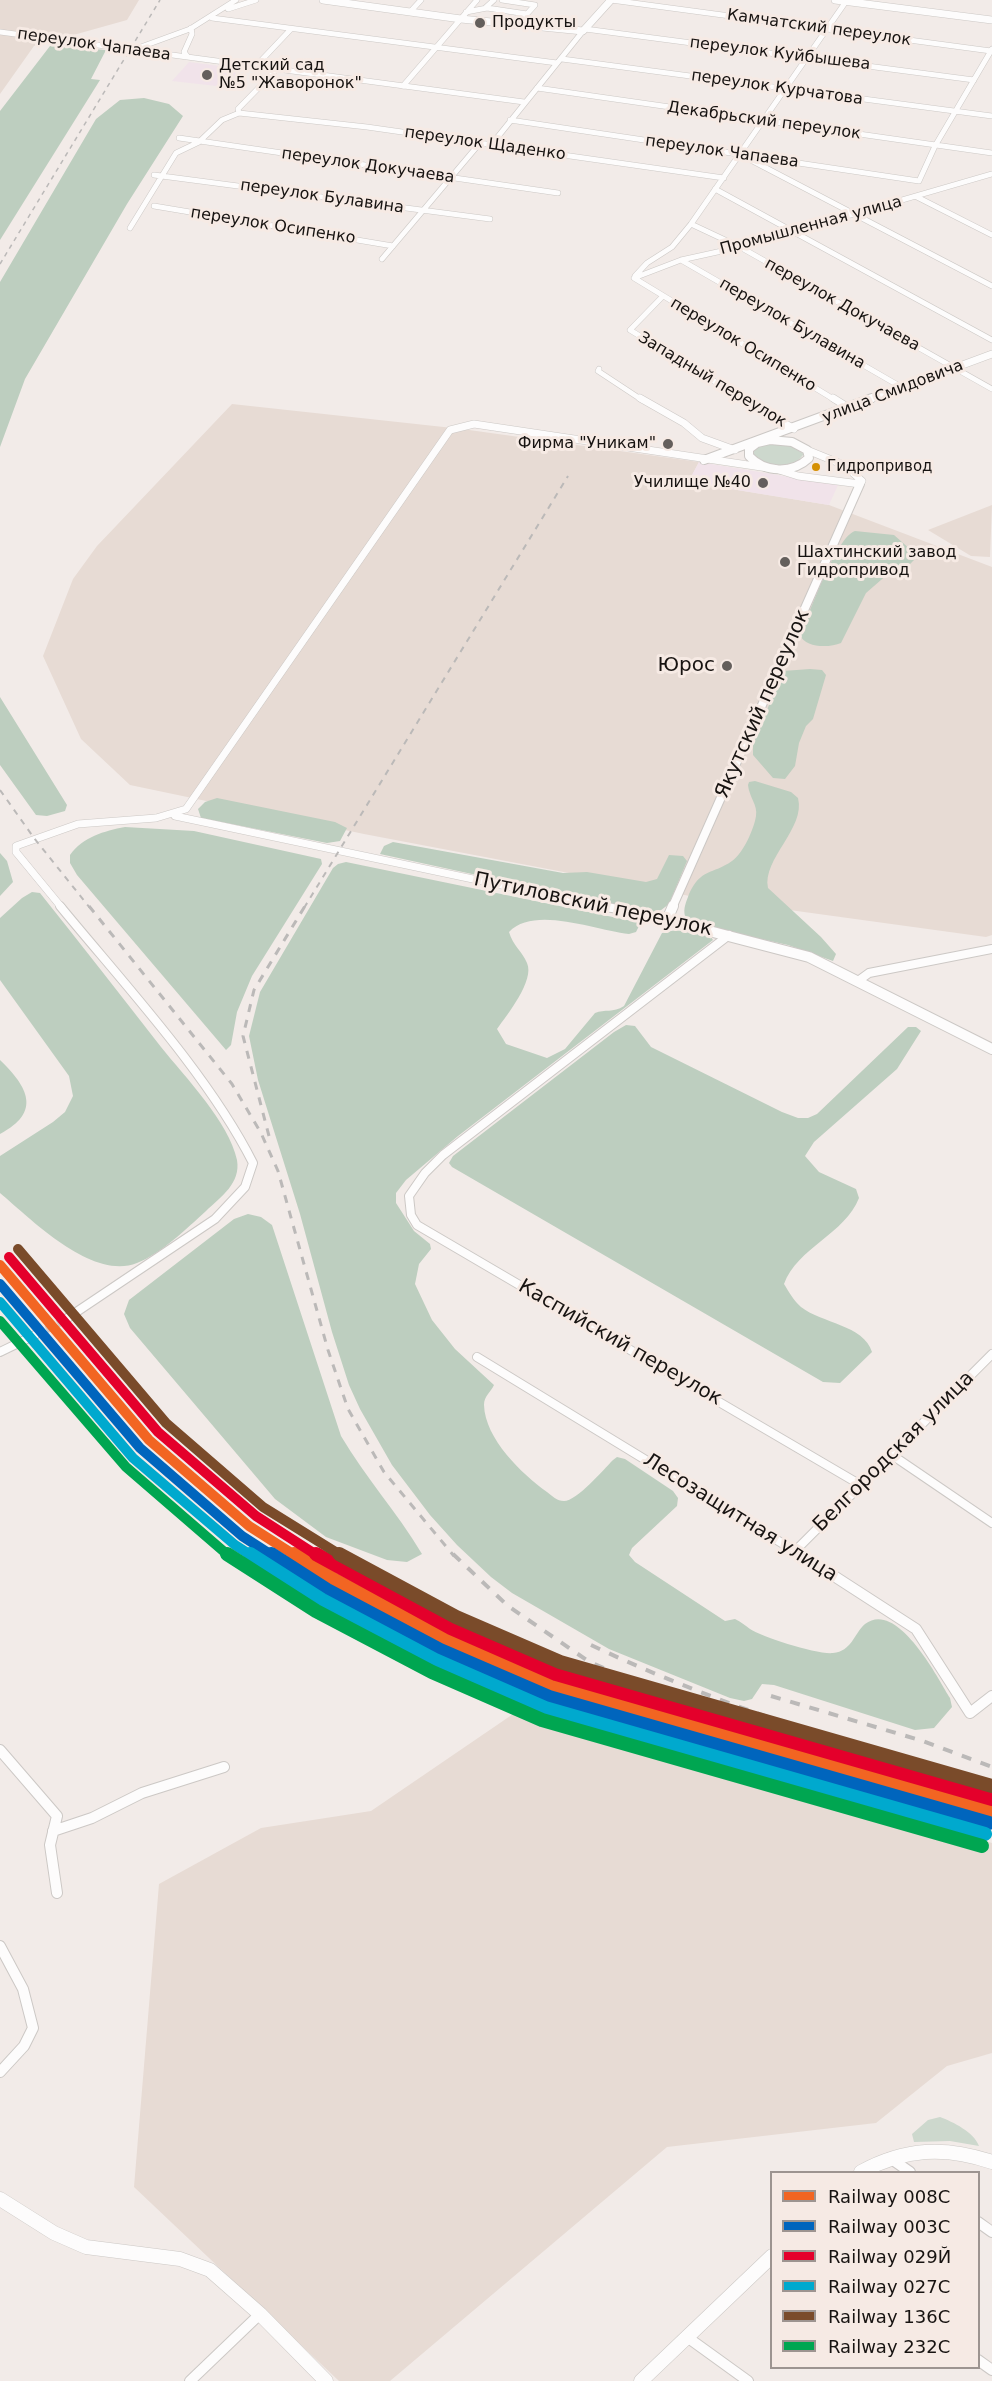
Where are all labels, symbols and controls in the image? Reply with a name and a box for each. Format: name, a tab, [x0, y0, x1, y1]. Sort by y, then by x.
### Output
street label: Камчатский переулок	[726, 6, 912, 50]
place label: Продукты	[492, 13, 576, 33]
marker: Продукты	[473, 16, 487, 30]
street label: переулок Чапаева	[16, 25, 172, 65]
street label: переулок Куйбышева	[689, 33, 871, 75]
place label: Детский сад №5 "Жаворонок"	[219, 56, 362, 94]
street label: переулок Курчатова	[690, 66, 864, 110]
marker: Детский сад №5 "Жаворонок"	[200, 68, 214, 82]
street label: Декабрьский переулок	[666, 98, 862, 144]
street label: переулок Щаденко	[403, 123, 567, 165]
street label: переулок Чапаева	[644, 132, 800, 172]
street label: переулок Докучаева	[280, 144, 456, 188]
street label: переулок Булавина	[239, 176, 405, 218]
street label: Промышленная улица	[718, 192, 904, 260]
street label: переулок Осипенко	[189, 203, 357, 249]
street label: переулок Докучаева	[761, 254, 923, 356]
street label: переулок Булавина	[716, 274, 868, 374]
street label: переулок Осипенко	[667, 294, 819, 396]
street label: Западный переулок	[634, 328, 790, 432]
street label: улица Смидовича	[820, 356, 966, 428]
place label: Фирма "Уникам"	[518, 434, 656, 454]
marker: Фирма "Уникам"	[661, 437, 675, 451]
place label: Гидропривод	[827, 458, 932, 476]
marker: Гидропривод	[810, 461, 822, 473]
place label: Училище №40	[634, 473, 751, 493]
marker: Училище №40	[756, 476, 770, 490]
place label: Шахтинский завод Гидропривод	[797, 543, 957, 581]
marker: Шахтинский завод Гидропривод	[778, 555, 792, 569]
street label: Якутский переулок	[711, 606, 815, 802]
place label: Юрос	[657, 654, 715, 678]
marker: Юрос	[720, 659, 734, 673]
street label: Путиловский переулок	[472, 868, 714, 942]
street label: Каспийский переулок	[514, 1275, 726, 1411]
street label: Белгородская улица	[809, 1367, 979, 1537]
street label: Лесозащитная улица	[639, 1448, 841, 1588]
legend	[770, 2171, 980, 2369]
text: Railway 008С	[828, 2186, 950, 2207]
text: Railway 003С	[828, 2216, 950, 2237]
text: Railway 029Й	[828, 2246, 951, 2267]
text: Railway 027С	[828, 2276, 950, 2297]
text: Railway 136С	[828, 2306, 950, 2327]
text: Railway 232C	[828, 2336, 950, 2357]

